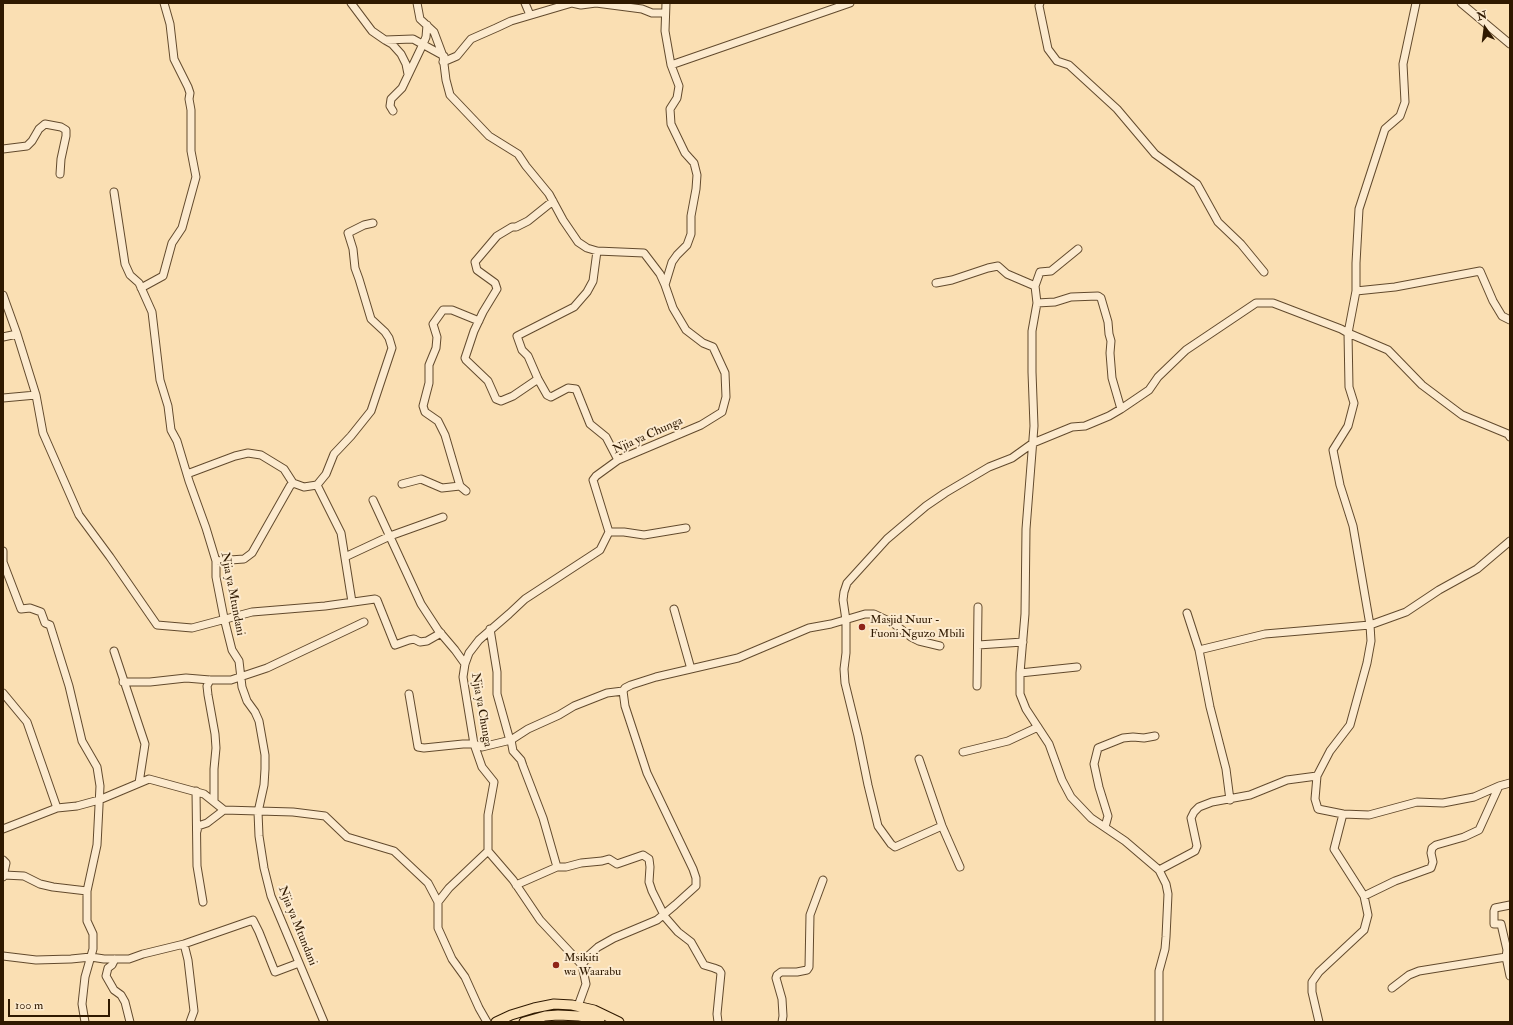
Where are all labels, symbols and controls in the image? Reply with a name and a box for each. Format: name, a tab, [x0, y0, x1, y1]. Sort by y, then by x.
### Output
north arrow	[1465, 8, 1505, 48]
text: N	[1476, 8, 1488, 23]
street label: Njia ya Chunga	[611, 414, 685, 458]
street label: Njia ya Mtundani	[217, 551, 247, 637]
place label: Masjid Nuur - Fuoni Nguzo Mbili	[870, 613, 965, 641]
marker: Masjid Nuur - Fuoni Nguzo Mbili	[857, 622, 867, 632]
street label: Njia ya Chunga	[467, 672, 495, 748]
street label: Njia ya Mtundani	[274, 884, 320, 968]
place label: Msikiti wa Waarabu	[564, 951, 621, 979]
marker: Msikiti wa Waarabu	[551, 960, 561, 970]
scale bar	[10, 991, 112, 1017]
text: 100 m	[15, 998, 43, 1013]

